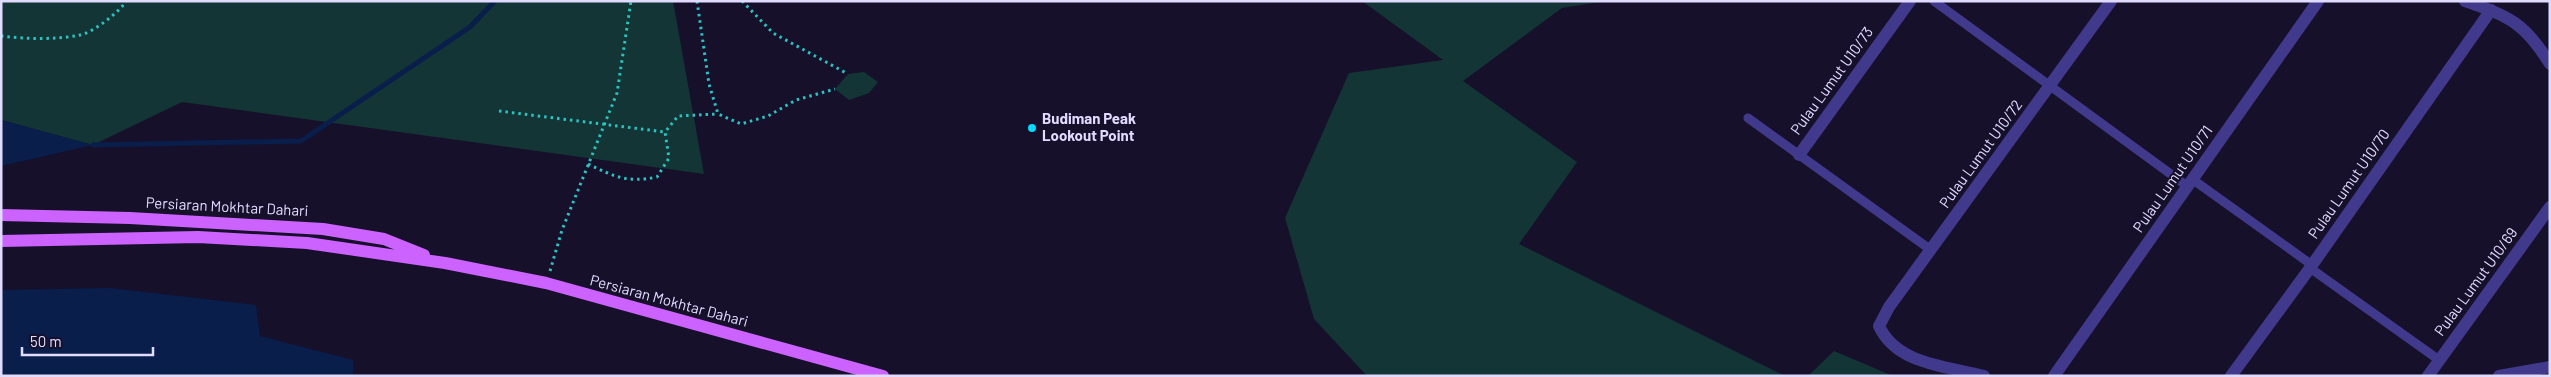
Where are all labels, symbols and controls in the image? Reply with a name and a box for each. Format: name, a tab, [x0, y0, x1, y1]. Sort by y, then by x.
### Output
street label: Pulau Lumut U10/73	[1786, 23, 1876, 138]
street label: Pulau Lumut U10/72	[1935, 96, 2025, 211]
place label: Budiman Peak Lookout Point	[1042, 109, 1136, 144]
street label: Pulau Lumut U10/71	[2129, 121, 2216, 235]
marker: Budiman Peak Lookout Point	[1026, 122, 1038, 134]
street label: Pulau Lumut U10/70	[2304, 125, 2393, 242]
street label: Persiaran Mokhtar Dahari	[145, 193, 309, 219]
street label: Pulau Lumut U10/69	[2430, 224, 2521, 339]
street label: Persiaran Mokhtar Dahari	[588, 270, 750, 330]
scale bar	[22, 324, 154, 356]
text: 50 m	[30, 332, 62, 350]

